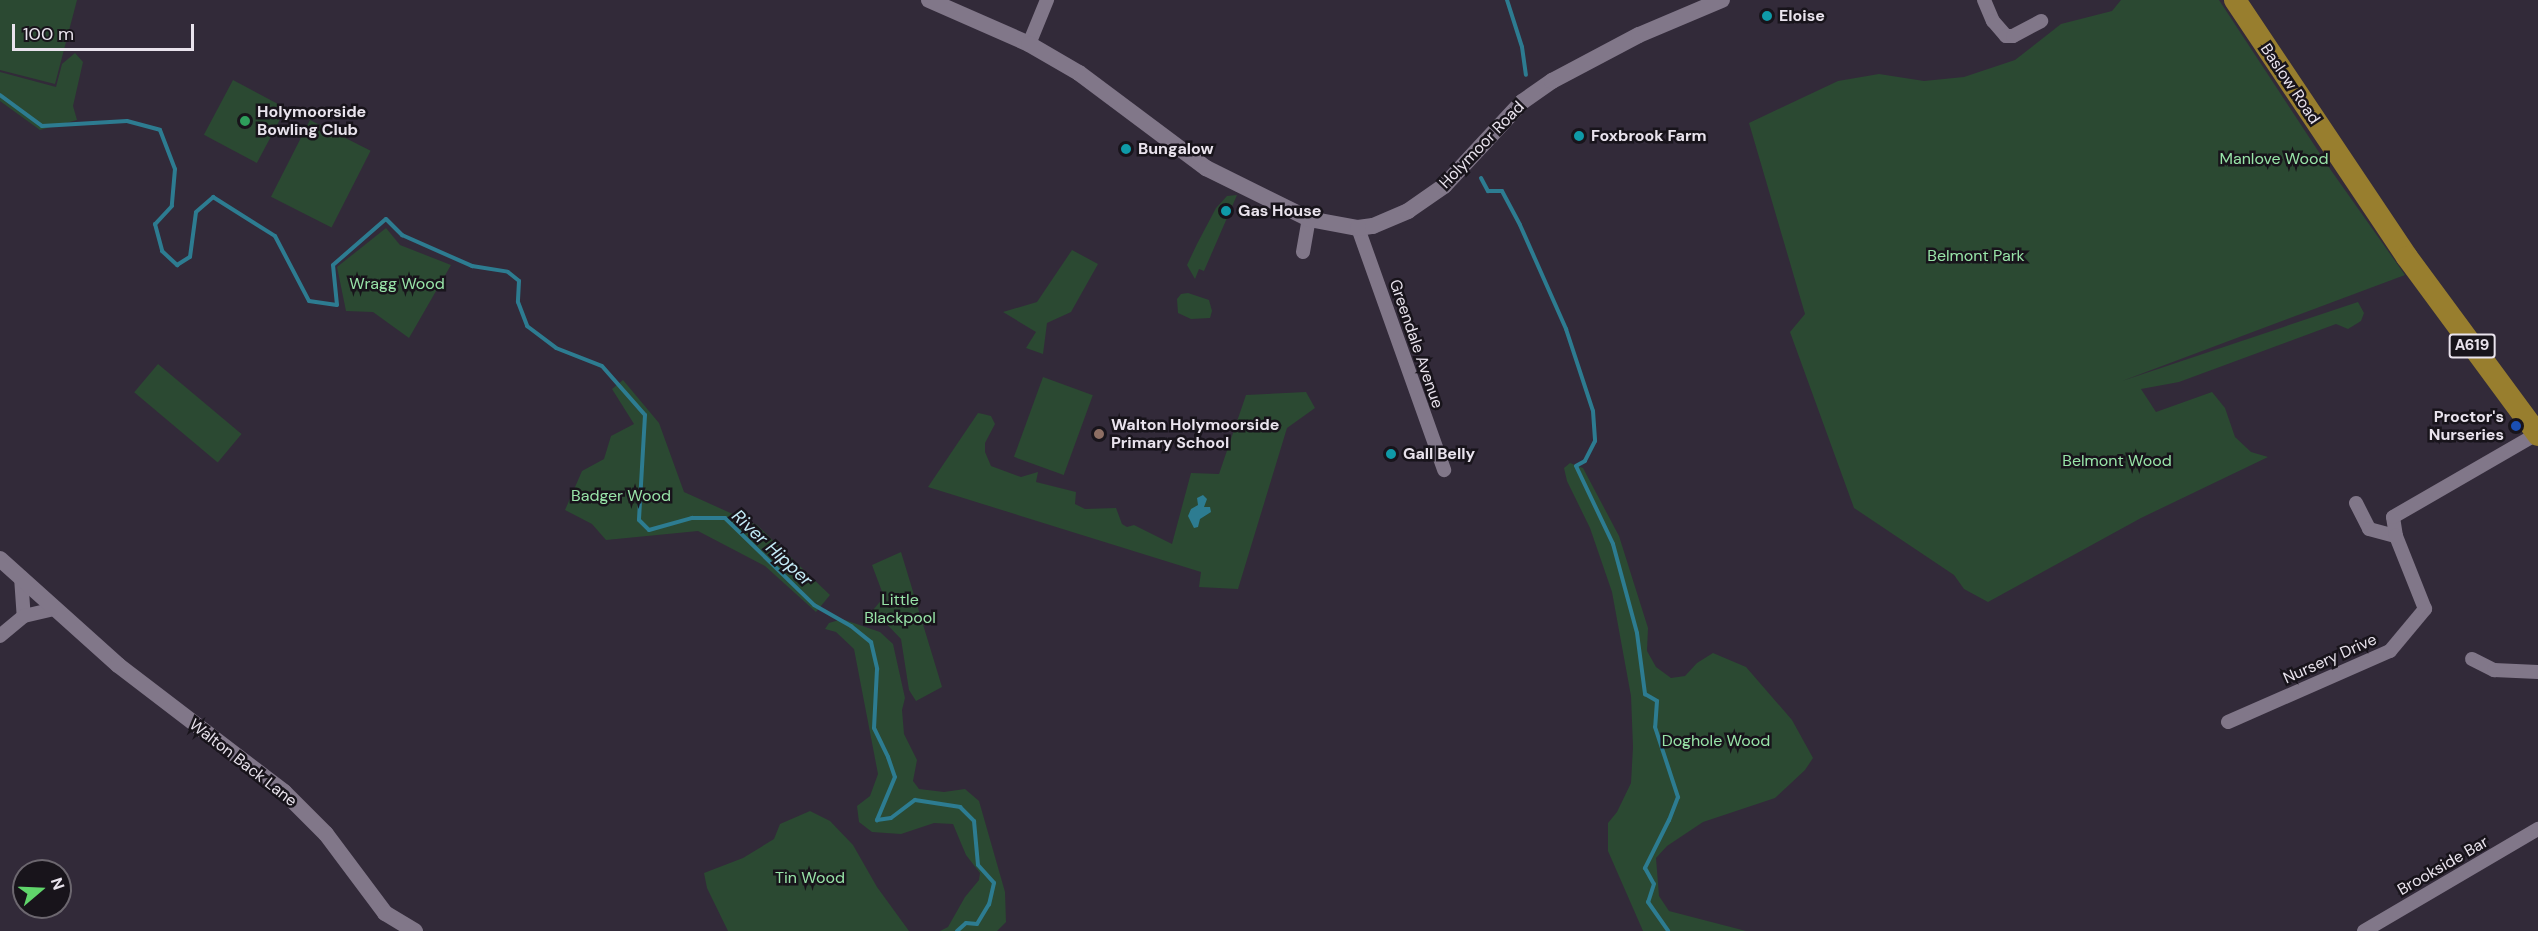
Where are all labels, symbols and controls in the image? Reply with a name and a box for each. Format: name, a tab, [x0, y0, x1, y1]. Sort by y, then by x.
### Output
place label: Eloise	[1779, 6, 1825, 26]
marker: Eloise	[1760, 9, 1774, 23]
scale bar	[15, 12, 196, 50]
text: 100 m	[23, 22, 74, 46]
street label: Baslow Road	[2256, 40, 2324, 128]
street label: Holymoor Road	[1436, 98, 1528, 192]
place label: Holymoorside Bowling Club	[257, 102, 366, 140]
marker: Holymoorside Bowling Club	[238, 114, 252, 128]
place label: Foxbrook Farm	[1591, 126, 1707, 146]
marker: Foxbrook Farm	[1572, 129, 1586, 143]
place label: Bungalow	[1138, 139, 1214, 159]
marker: Bungalow	[1119, 142, 1133, 156]
park label: Manlove Wood	[2219, 149, 2329, 169]
place label: Gas House	[1238, 201, 1321, 221]
marker: Gas House	[1219, 204, 1233, 218]
park label: Belmont Park	[1927, 246, 2025, 266]
park label: Wragg Wood	[349, 274, 445, 294]
street label: Greendale Avenue	[1385, 277, 1447, 411]
road number: A619	[2448, 334, 2496, 358]
place label: Proctor's Nurseries	[2429, 407, 2504, 445]
place label: Walton Holymoorside Primary School	[1111, 415, 1279, 453]
marker: Proctor's Nurseries	[2509, 419, 2523, 433]
marker: Walton Holymoorside Primary School	[1092, 427, 1106, 441]
place label: Gall Belly	[1403, 444, 1475, 464]
marker: Gall Belly	[1384, 447, 1398, 461]
park label: Belmont Wood	[2062, 451, 2172, 471]
park label: Badger Wood	[571, 486, 671, 506]
water label: River Hipper	[727, 505, 817, 591]
park label: Little Blackpool	[864, 590, 936, 628]
street label: Nursery Drive	[2280, 630, 2380, 688]
street label: Walton Back Lane	[185, 715, 301, 811]
park label: Doghole Wood	[1662, 731, 1770, 751]
street label: Brookside Bar	[2394, 832, 2492, 900]
north arrow	[12, 859, 72, 919]
park label: Tin Wood	[775, 868, 845, 888]
text: N	[46, 875, 69, 893]

